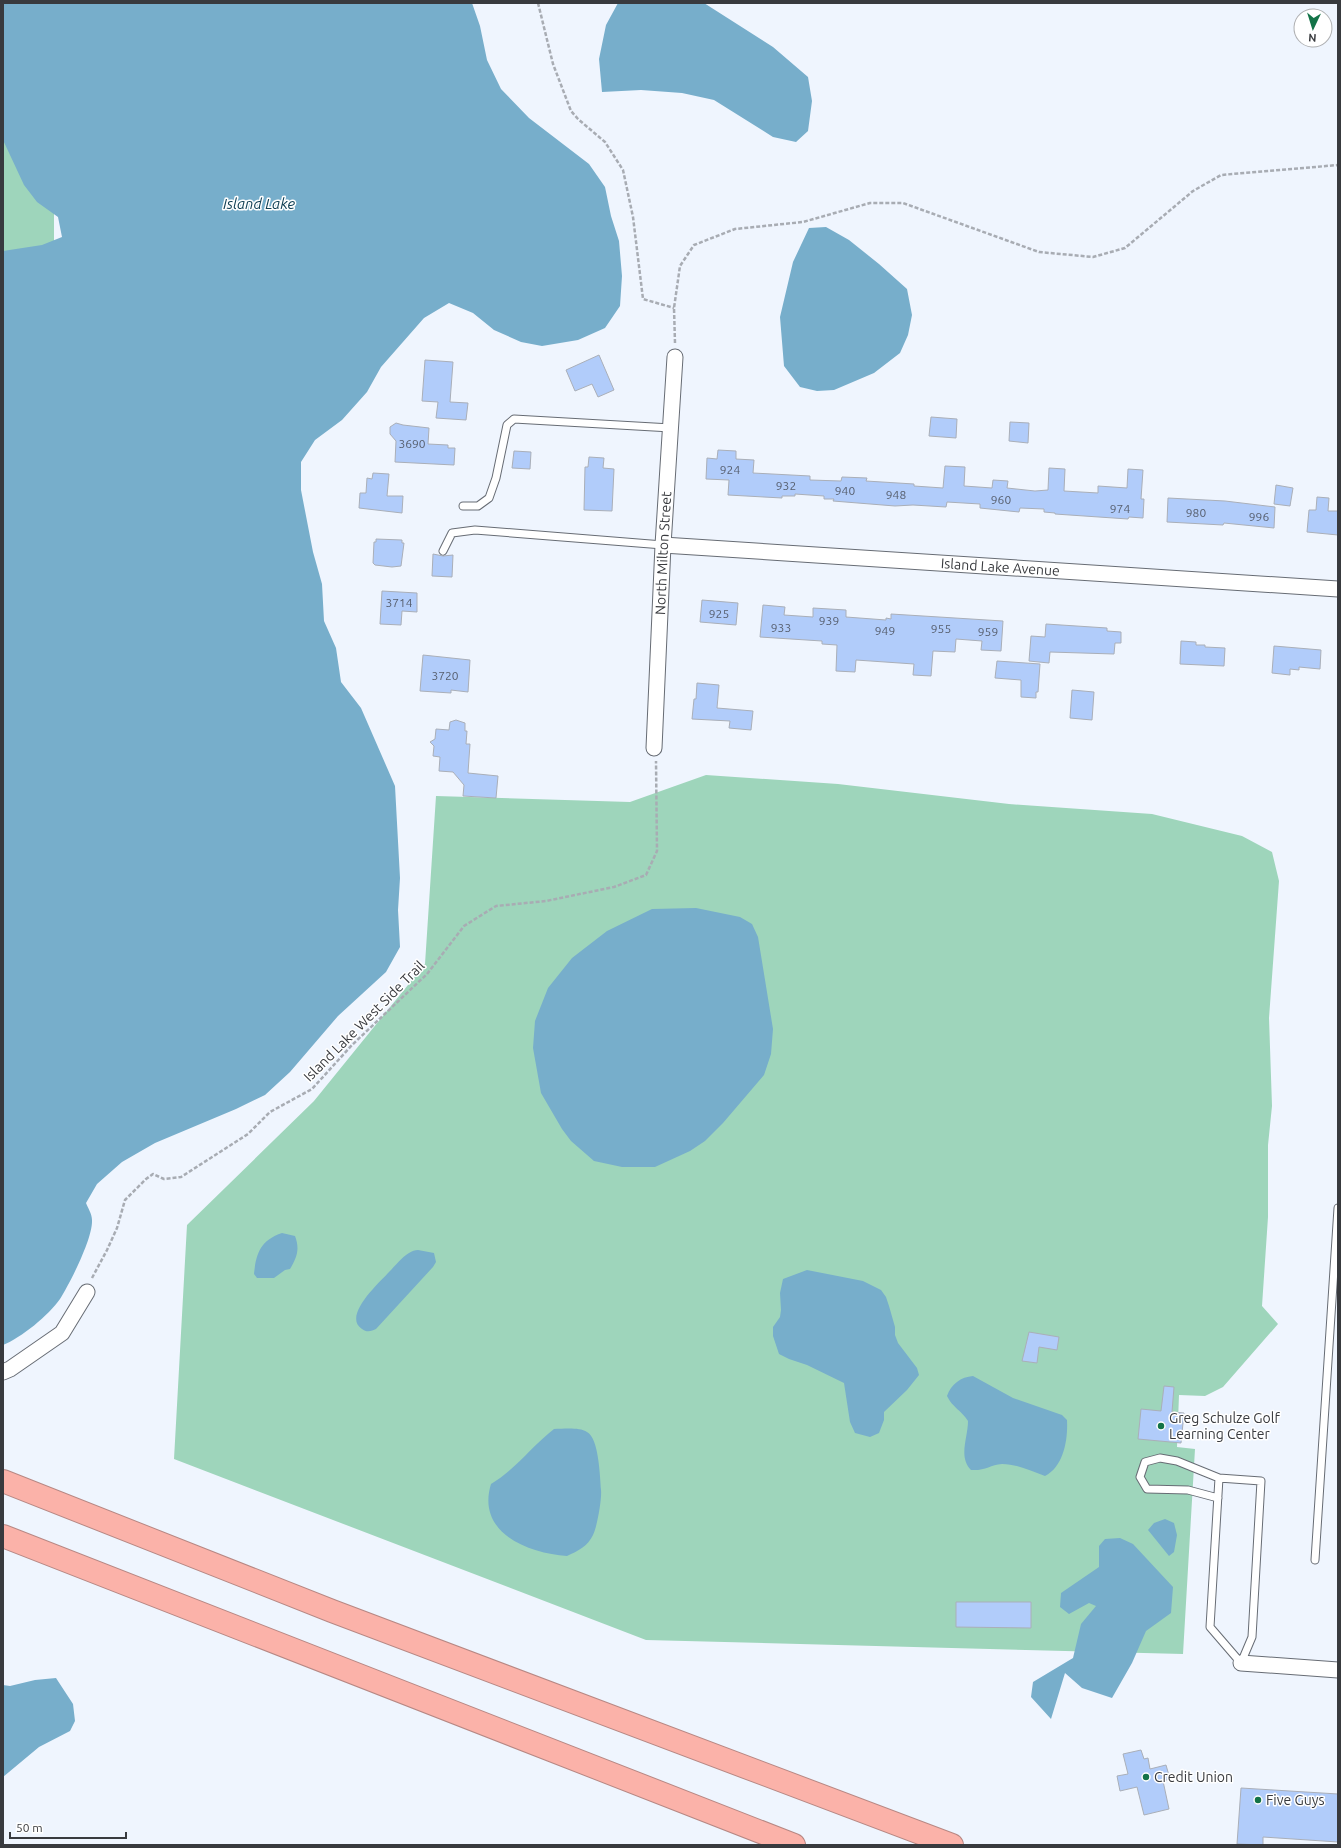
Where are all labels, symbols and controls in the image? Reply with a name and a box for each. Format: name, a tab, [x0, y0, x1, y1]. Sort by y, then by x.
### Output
north arrow	[1293, 8, 1333, 48]
text: N	[1308, 32, 1317, 44]
water label: Island Lake	[223, 195, 296, 212]
house number: 3690	[398, 437, 426, 450]
house number: 924	[720, 463, 740, 476]
house number: 932	[776, 479, 796, 492]
house number: 940	[835, 484, 855, 497]
house number: 948	[886, 488, 906, 501]
street label: North Milton Street	[652, 491, 674, 615]
house number: 960	[991, 493, 1011, 506]
house number: 974	[1110, 502, 1130, 515]
house number: 980	[1186, 506, 1206, 519]
house number: 996	[1249, 510, 1269, 523]
street label: Island Lake Avenue	[940, 555, 1060, 579]
house number: 3714	[385, 596, 413, 609]
house number: 925	[709, 607, 729, 620]
house number: 939	[819, 614, 839, 627]
house number: 933	[771, 621, 791, 634]
house number: 955	[931, 622, 951, 635]
house number: 949	[875, 624, 895, 637]
house number: 959	[978, 625, 998, 638]
house number: 3720	[431, 669, 459, 682]
street label: Island Lake West Side Trail	[300, 957, 428, 1085]
place label: Greg Schulze Golf Learning Center	[1169, 1410, 1280, 1442]
marker: Greg Schulze Golf Learning Center	[1156, 1421, 1166, 1431]
place label: Credit Union	[1154, 1769, 1233, 1785]
marker: Credit Union	[1141, 1772, 1151, 1782]
place label: Five Guys	[1266, 1792, 1325, 1808]
marker: Five Guys	[1253, 1795, 1263, 1805]
scale bar	[10, 1814, 126, 1840]
text: 50 m	[16, 1821, 43, 1834]

